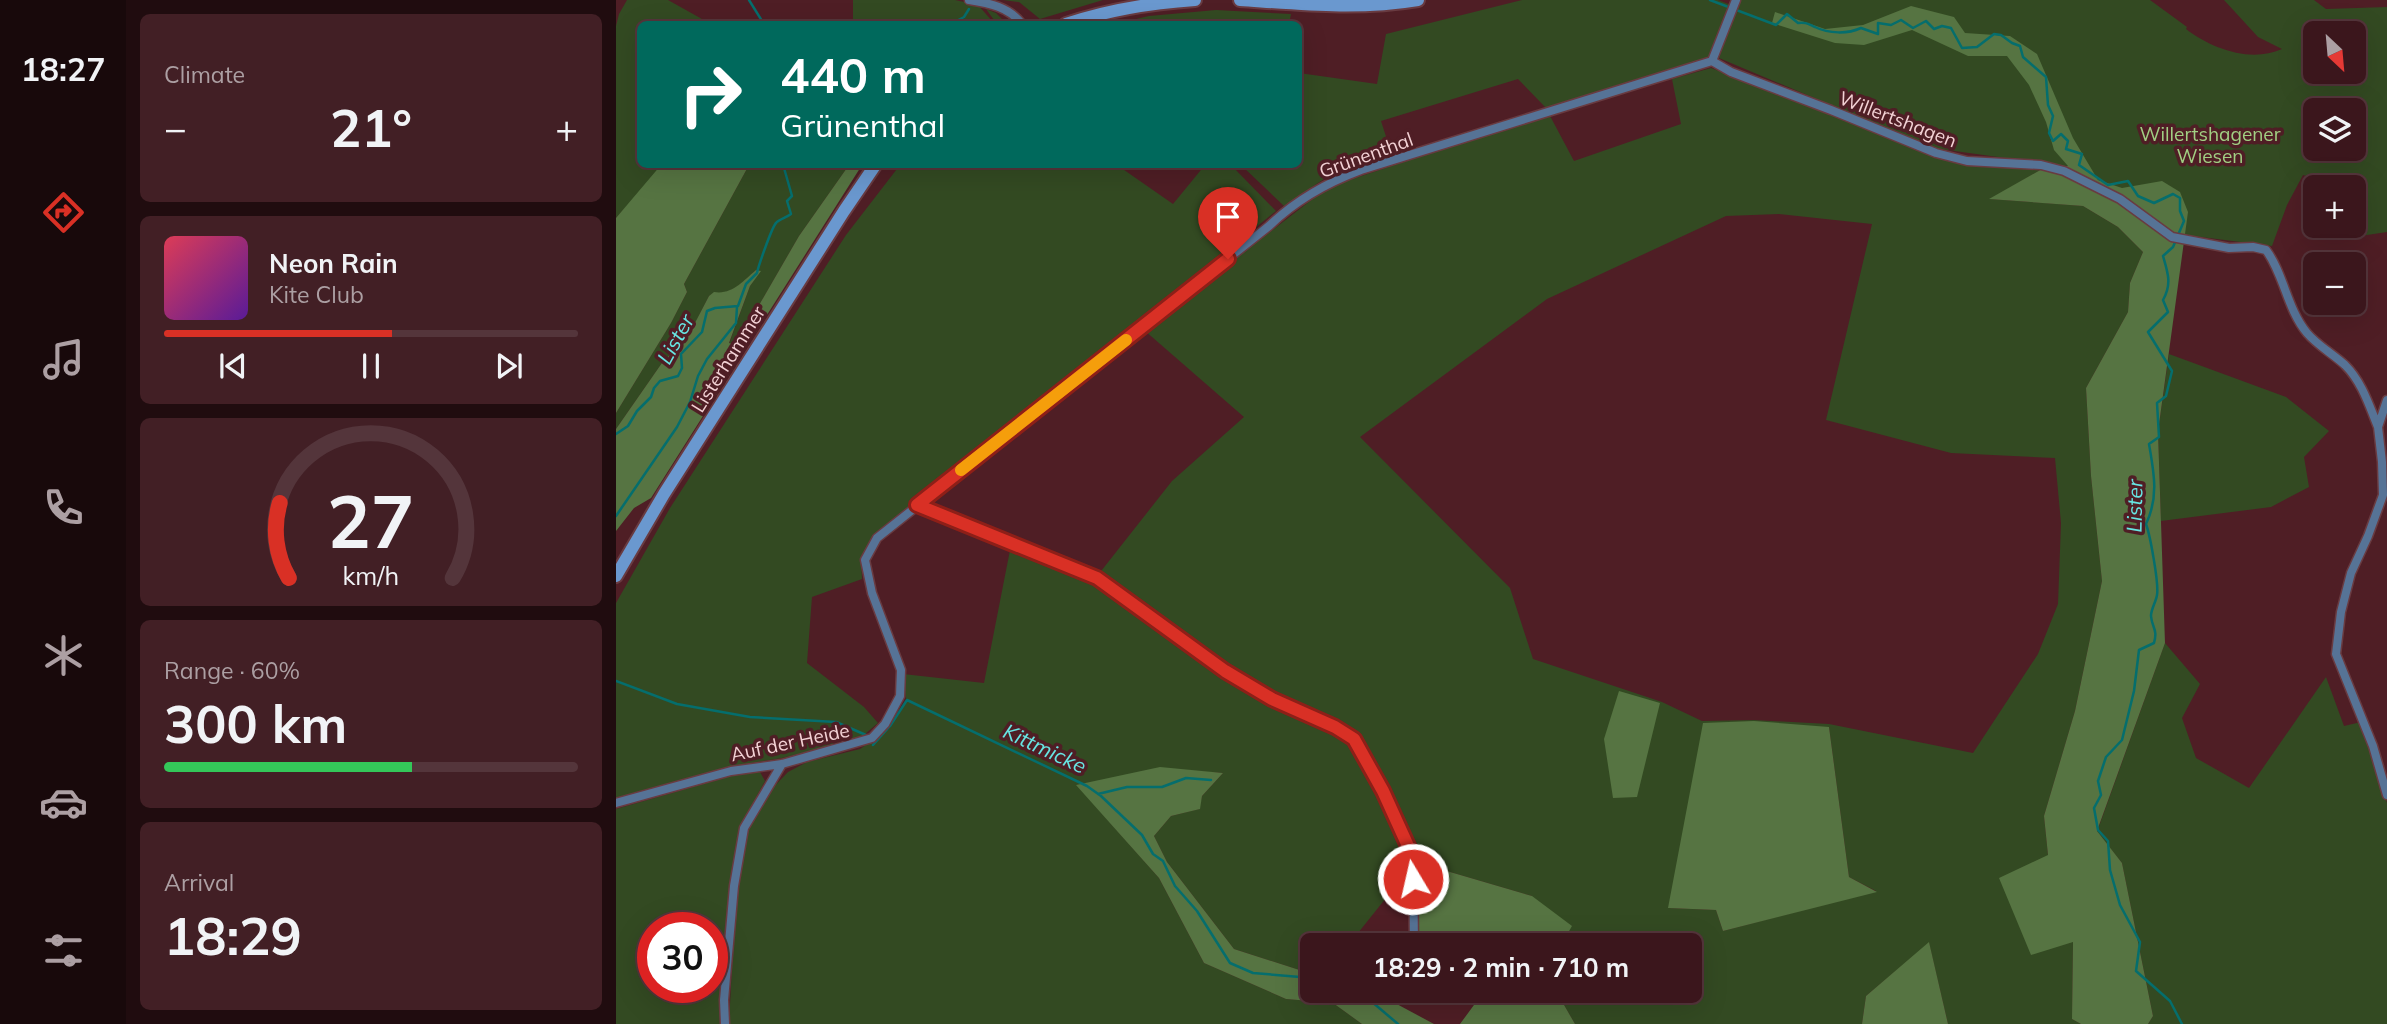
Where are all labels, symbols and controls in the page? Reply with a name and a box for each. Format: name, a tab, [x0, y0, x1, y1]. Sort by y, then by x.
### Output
north arrow	[2303, 21, 2366, 84]
map controls	[2303, 21, 2366, 315]
text: 440 m	[780, 44, 926, 105]
text: 18:27	[21, 49, 105, 89]
icon: right	[665, 49, 756, 140]
text: Climate	[164, 60, 245, 89]
street label: Willertshagen	[1836, 86, 1960, 152]
text: 21°	[330, 95, 412, 160]
button: layers	[2303, 98, 2366, 161]
text: −	[164, 104, 187, 152]
text: +	[555, 104, 578, 152]
text: Grünenthal	[780, 105, 945, 145]
park label: Willertshagener Wiesen	[2139, 122, 2281, 168]
street label: Grünenthal	[1316, 127, 1416, 183]
button: +	[2303, 175, 2366, 238]
pin	[1198, 187, 1258, 259]
icon: directions	[39, 188, 88, 237]
icon: arrive	[1209, 198, 1247, 236]
text: Neon Rain	[269, 247, 398, 280]
button: −	[2303, 252, 2366, 315]
text: Kite Club	[269, 280, 364, 309]
street label: Listerhammer	[686, 301, 770, 417]
water label: Lister	[651, 308, 700, 369]
icon: music	[39, 335, 88, 384]
icon: previous	[214, 347, 252, 385]
icon: pause	[352, 347, 390, 385]
icon: next	[490, 347, 528, 385]
text: 27	[327, 475, 415, 566]
water label: Lister	[2121, 478, 2147, 533]
icon: phone	[39, 483, 88, 532]
text: km/h	[343, 560, 399, 591]
icon: climate	[39, 631, 88, 680]
text: Range · 60%	[164, 656, 300, 685]
text: 300 km	[164, 691, 347, 756]
street label: Auf der Heide	[728, 718, 852, 766]
water label: Kittmicke	[999, 718, 1091, 778]
icon: car	[39, 778, 88, 827]
position arrow	[1376, 842, 1450, 916]
text: Arrival	[164, 868, 234, 897]
text: 18:29	[164, 903, 302, 968]
speed limit sign: 30	[637, 912, 728, 1003]
icon: filters	[39, 926, 88, 975]
text: 18:29 · 2 min · 710 m	[1373, 951, 1629, 984]

